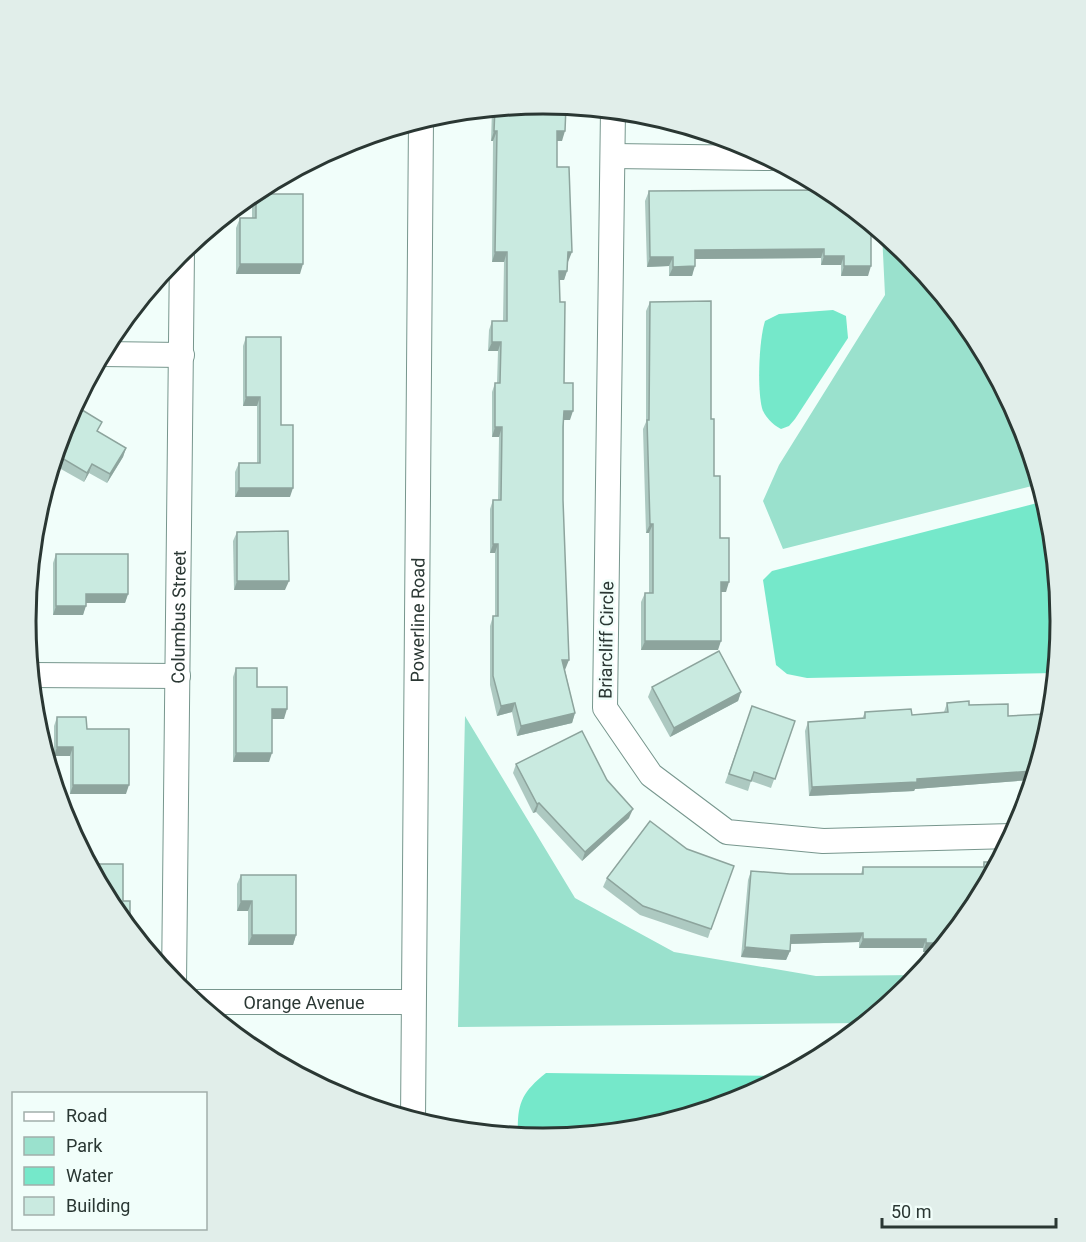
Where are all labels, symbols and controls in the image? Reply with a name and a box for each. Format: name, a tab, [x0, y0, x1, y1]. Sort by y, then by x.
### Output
street label: Columbus Street	[167, 550, 189, 684]
street label: Powerline Road	[406, 558, 428, 682]
street label: Briarcliff Circle	[594, 581, 618, 699]
street label: Orange Avenue	[244, 992, 364, 1013]
legend	[12, 1092, 207, 1230]
text: Road	[66, 1105, 107, 1126]
text: Park	[66, 1135, 103, 1156]
text: Water	[66, 1165, 113, 1186]
scale bar	[882, 1191, 1056, 1229]
text: Building	[66, 1195, 130, 1216]
text: 50 m	[891, 1201, 931, 1222]

